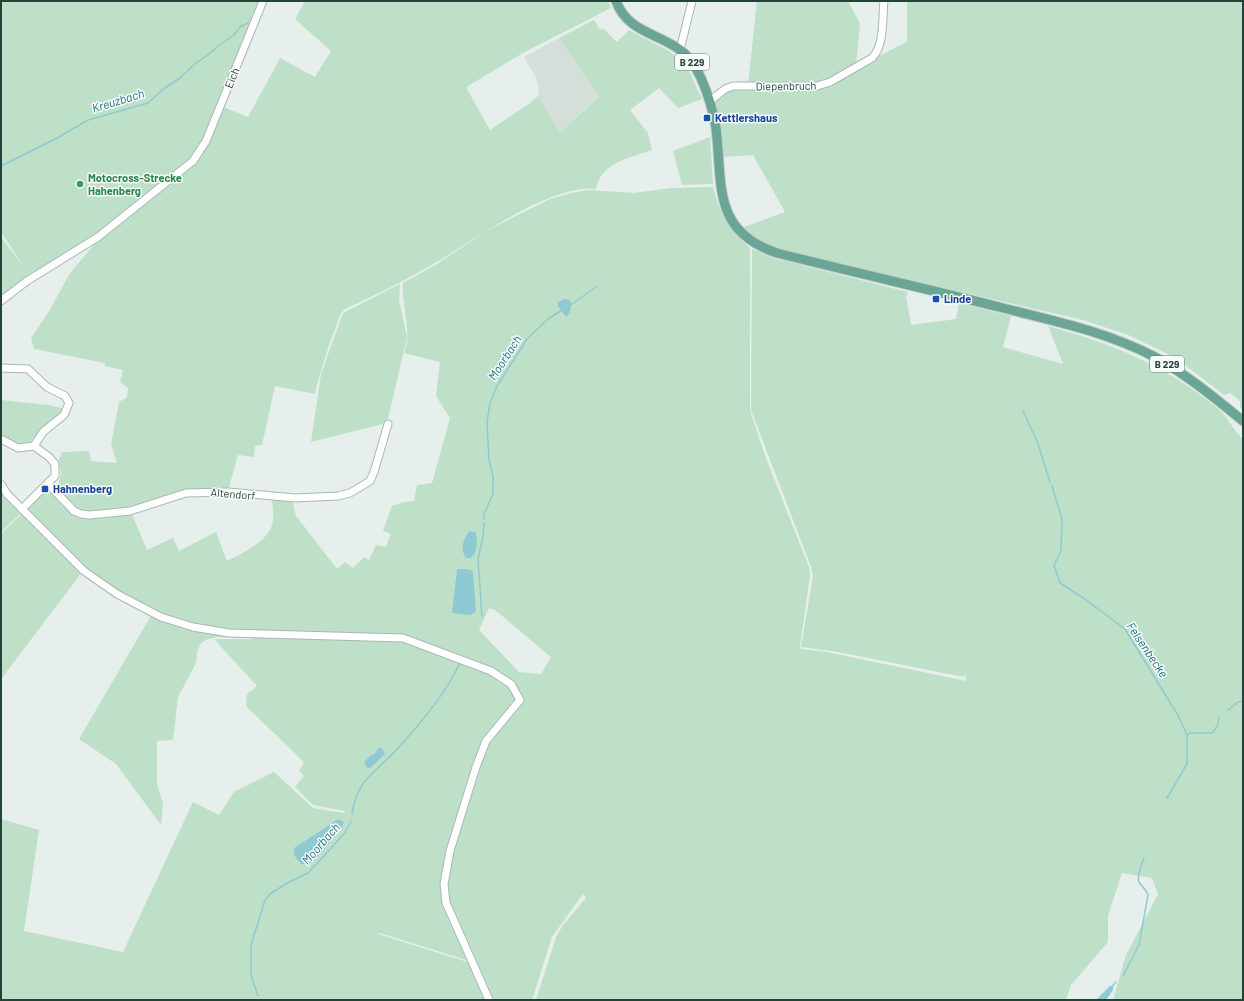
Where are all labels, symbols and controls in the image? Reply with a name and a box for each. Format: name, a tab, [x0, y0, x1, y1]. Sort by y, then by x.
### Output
road number: B 229	[675, 54, 709, 70]
street label: Eich	[222, 66, 242, 90]
street label: Diepenbruch	[755, 78, 817, 93]
water label: Kreuzbach	[90, 85, 146, 115]
place label: Kettlershaus	[715, 111, 778, 124]
marker: Kettlershaus	[702, 113, 712, 123]
place label: Motocross-Strecke Hahenberg	[88, 171, 182, 197]
marker: Motocross-Strecke Hahenberg	[75, 179, 85, 189]
place label: Linde	[944, 292, 971, 305]
marker: Linde	[931, 294, 941, 304]
water label: Moorbach	[485, 333, 524, 382]
road number: B 229	[1150, 356, 1184, 372]
place label: Hahnenberg	[53, 482, 112, 495]
marker: Hahnenberg	[40, 484, 50, 494]
street label: Altendorf	[210, 485, 256, 502]
water label: Felsenbecke	[1124, 619, 1171, 680]
water label: Moorbach	[298, 820, 342, 867]

